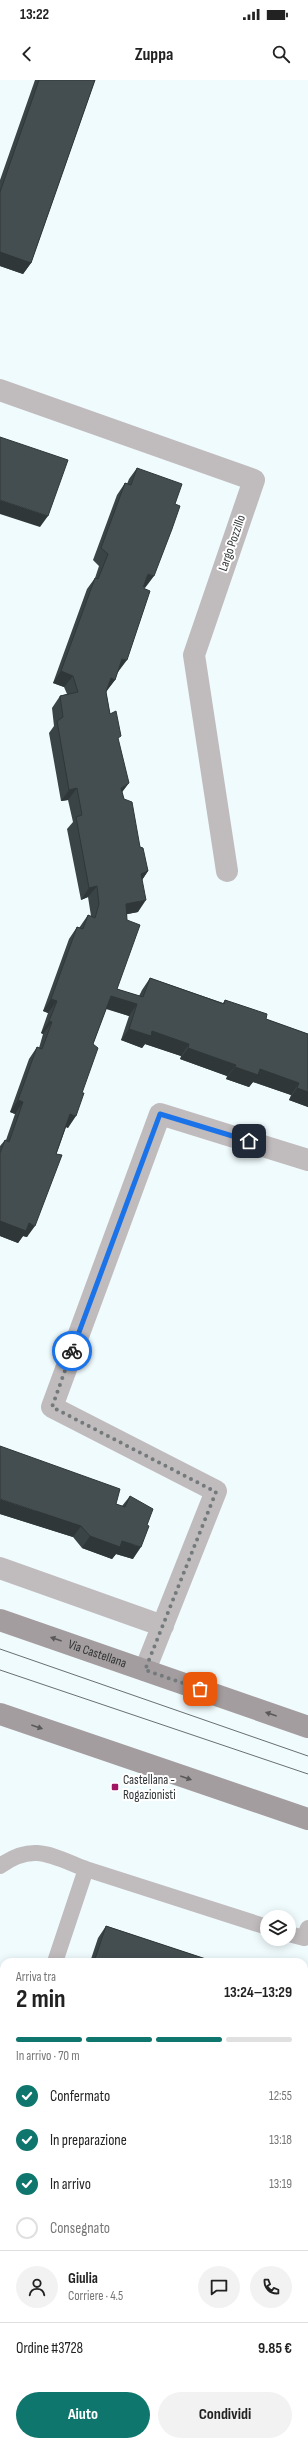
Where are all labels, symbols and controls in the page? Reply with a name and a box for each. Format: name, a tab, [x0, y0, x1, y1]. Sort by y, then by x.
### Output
text: 13:22	[20, 5, 49, 24]
icon: back	[16, 43, 38, 65]
icon: search	[270, 43, 292, 65]
text: Zuppa	[135, 44, 173, 65]
street label: Largo Pozzillo	[215, 513, 249, 573]
pin	[232, 1124, 266, 1158]
icon: home	[238, 1130, 260, 1152]
courier	[52, 1331, 92, 1371]
icon: bike	[61, 1340, 83, 1362]
one-way arrow	[49, 1636, 61, 1642]
street label: Via Castellana	[66, 1636, 129, 1671]
pin	[183, 1672, 217, 1706]
icon: bag	[189, 1678, 211, 1700]
one-way arrow	[265, 1711, 277, 1717]
one-way arrow	[31, 1724, 43, 1730]
place label: Castellana - Rogazionisti	[123, 1772, 176, 1803]
one-way arrow	[181, 1775, 193, 1781]
marker: Castellana - Rogazionisti	[110, 1782, 120, 1792]
map controls	[260, 1910, 296, 1946]
button: layers	[260, 1910, 296, 1946]
text: Arriva tra	[16, 1969, 56, 1985]
text: 13:24–13:29	[224, 1983, 292, 2002]
text: 2 min	[16, 1984, 66, 2015]
text: In arrivo · 70 m	[16, 2048, 80, 2064]
icon: check	[16, 2085, 38, 2107]
text: Confermato	[50, 2087, 110, 2106]
text: 12:55	[269, 2088, 292, 2104]
icon: check	[16, 2129, 38, 2151]
text: In preparazione	[50, 2131, 127, 2150]
text: 13:18	[269, 2132, 292, 2148]
icon: check	[16, 2173, 38, 2195]
text: In arrivo	[50, 2175, 91, 2194]
text: 13:19	[269, 2176, 292, 2192]
text: Consegnato	[50, 2219, 110, 2238]
button: person	[16, 2266, 58, 2308]
button: chat	[198, 2266, 240, 2308]
button: phone	[250, 2266, 292, 2308]
text: Giulia	[68, 2269, 98, 2288]
text: Corriere · 4.5	[68, 2288, 123, 2304]
text: Ordine #3728	[16, 2339, 83, 2358]
text: 9.85 €	[258, 2339, 292, 2358]
button: Aiuto	[16, 2392, 150, 2438]
button: Condividi	[158, 2392, 292, 2438]

